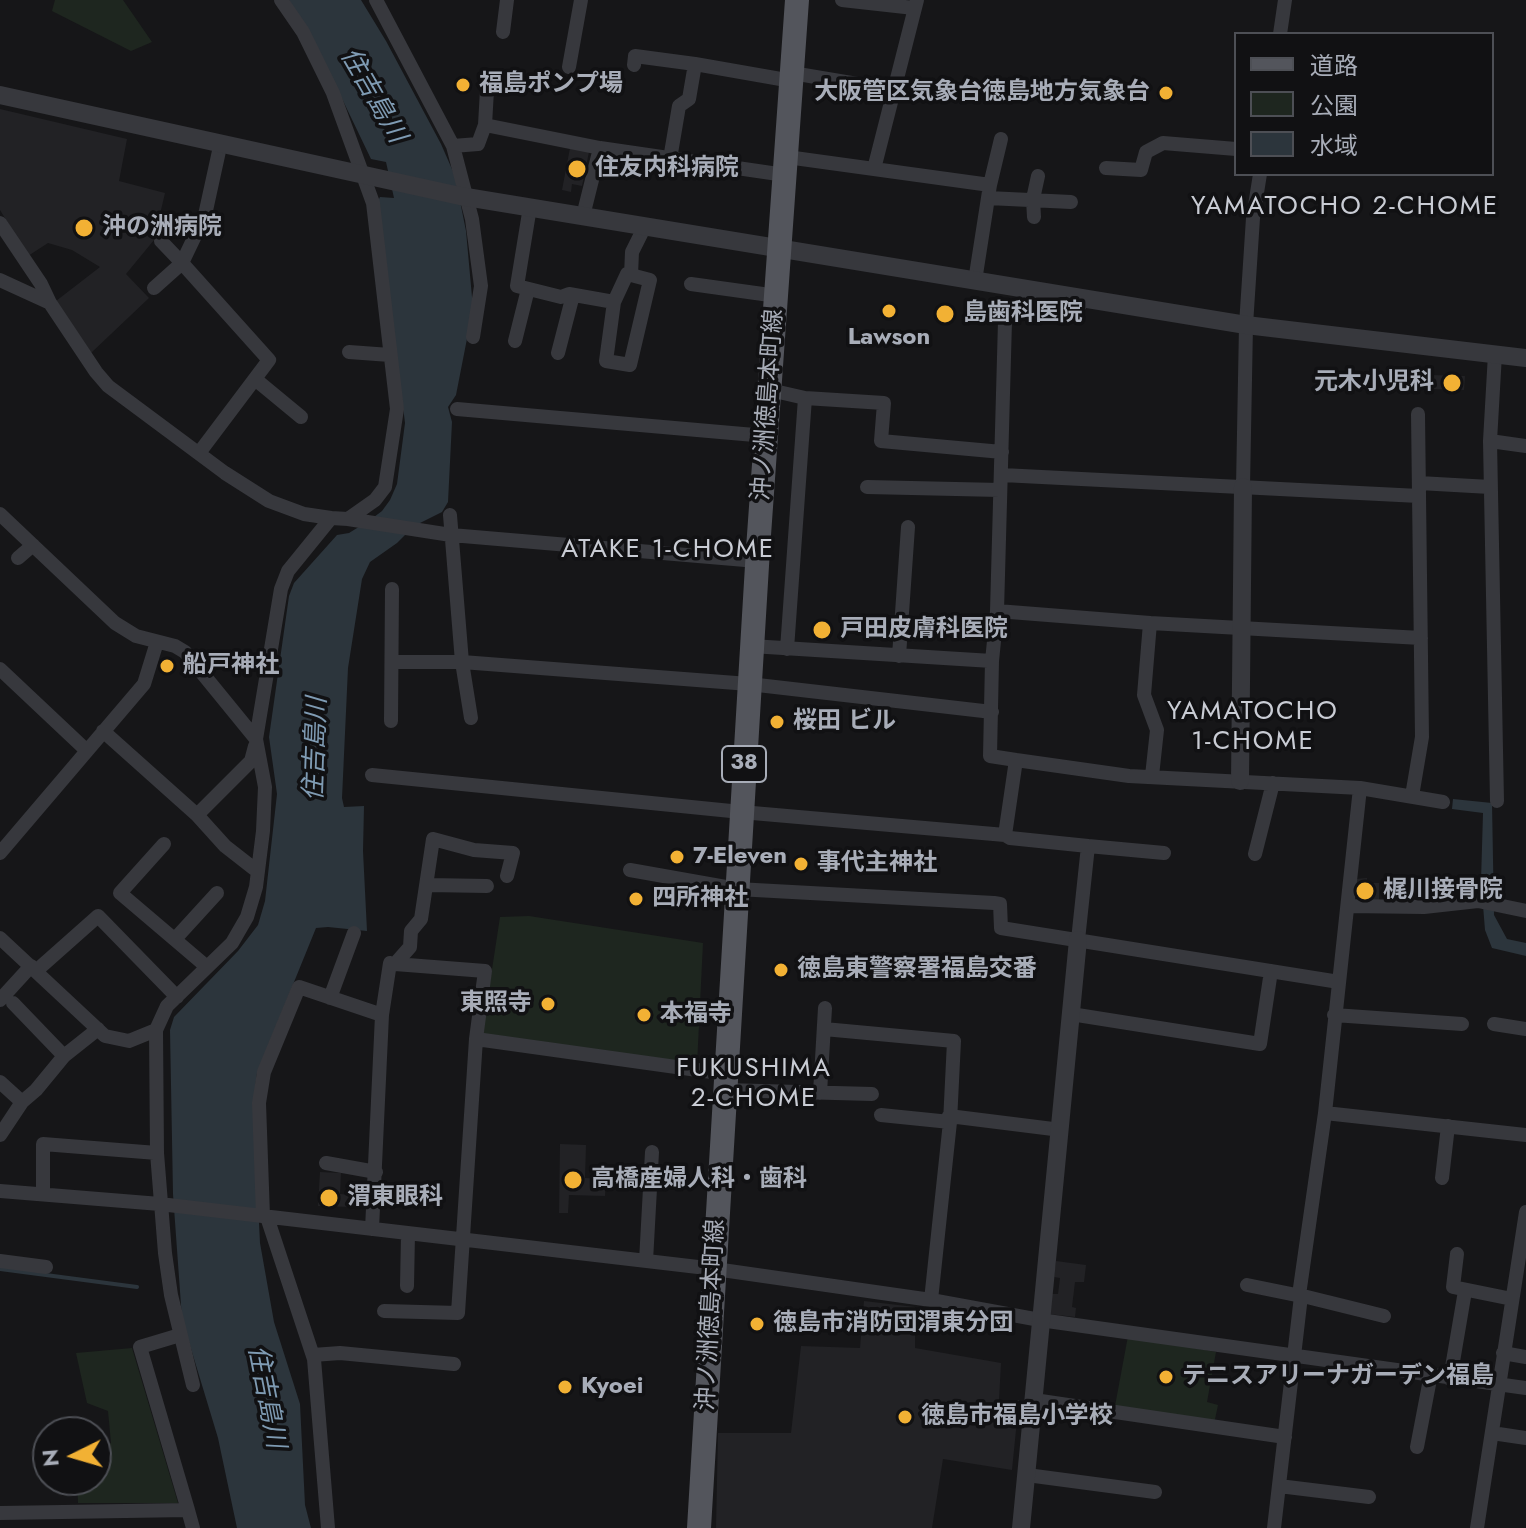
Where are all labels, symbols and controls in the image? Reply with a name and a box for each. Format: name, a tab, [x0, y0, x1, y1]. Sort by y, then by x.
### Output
legend	[1234, 32, 1494, 176]
water label: 住吉島川	[332, 43, 412, 149]
text: 道路	[1310, 48, 1358, 83]
place label: 福島ポンプ場	[479, 71, 623, 99]
marker: 福島ポンプ場	[454, 76, 472, 94]
place label: 大阪管区気象台徳島地方気象台	[814, 79, 1150, 107]
marker: 大阪管区気象台徳島地方気象台	[1157, 84, 1175, 102]
text: 公園	[1310, 88, 1358, 123]
text: 水域	[1310, 128, 1358, 163]
place label: 住友内科病院	[595, 155, 739, 183]
marker: 住友内科病院	[566, 158, 588, 180]
district label: YAMATOCHO 2-CHOME	[1191, 192, 1499, 224]
place label: 沖の洲病院	[102, 214, 222, 242]
marker: 沖の洲病院	[73, 217, 95, 239]
place label: 島歯科医院	[963, 300, 1083, 328]
marker: Lawson	[880, 302, 898, 320]
marker: 島歯科医院	[934, 303, 956, 325]
street label: 沖ノ洲徳島本町線	[748, 308, 790, 502]
place label: Lawson	[848, 324, 930, 352]
place label: 元木小児科	[1314, 369, 1434, 397]
marker: 元木小児科	[1441, 372, 1463, 394]
district label: ATAKE 1-CHOME	[561, 535, 775, 567]
place label: 戸田皮膚科医院	[840, 616, 1008, 644]
marker: 戸田皮膚科医院	[811, 619, 833, 641]
place label: 船戸神社	[183, 652, 279, 680]
marker: 船戸神社	[158, 657, 176, 675]
water label: 住吉島川	[300, 696, 334, 802]
district label: YAMATOCHO 1-CHOME	[1167, 697, 1339, 758]
place label: 桜田 ビル	[793, 708, 896, 736]
marker: 桜田 ビル	[768, 713, 786, 731]
road number: 38	[722, 746, 766, 782]
place label: 7-Eleven	[693, 843, 787, 871]
marker: 7-Eleven	[668, 848, 686, 866]
place label: 事代主神社	[817, 850, 937, 878]
marker: 事代主神社	[792, 855, 810, 873]
place label: 梶川接骨院	[1383, 877, 1503, 905]
marker: 梶川接骨院	[1354, 880, 1376, 902]
place label: 四所神社	[652, 885, 748, 913]
marker: 四所神社	[627, 890, 645, 908]
place label: 徳島東警察署福島交番	[797, 956, 1037, 984]
marker: 徳島東警察署福島交番	[772, 961, 790, 979]
place label: 東照寺	[460, 990, 532, 1018]
marker: 東照寺	[539, 995, 557, 1013]
place label: 本福寺	[660, 1001, 732, 1029]
marker: 本福寺	[635, 1006, 653, 1024]
district label: FUKUSHIMA 2-CHOME	[676, 1054, 832, 1116]
place label: 高橋産婦人科・歯科	[591, 1166, 807, 1194]
marker: 高橋産婦人科・歯科	[562, 1169, 584, 1191]
place label: 渭東眼科	[347, 1184, 443, 1212]
marker: 渭東眼科	[318, 1187, 340, 1209]
street label: 沖ノ洲徳島本町線	[693, 1218, 731, 1412]
place label: 徳島市消防団渭東分団	[773, 1310, 1013, 1338]
marker: 徳島市消防団渭東分団	[748, 1315, 766, 1333]
water label: 住吉島川	[240, 1343, 290, 1451]
place label: テニスアリーナガーデン福島	[1182, 1363, 1494, 1391]
marker: テニスアリーナガーデン福島	[1157, 1368, 1175, 1386]
place label: Kyoei	[581, 1373, 643, 1401]
marker: Kyoei	[556, 1378, 574, 1396]
place label: 徳島市福島小学校	[921, 1403, 1113, 1431]
marker: 徳島市福島小学校	[896, 1408, 914, 1426]
north arrow	[32, 1416, 112, 1496]
text: N	[33, 1448, 67, 1468]

